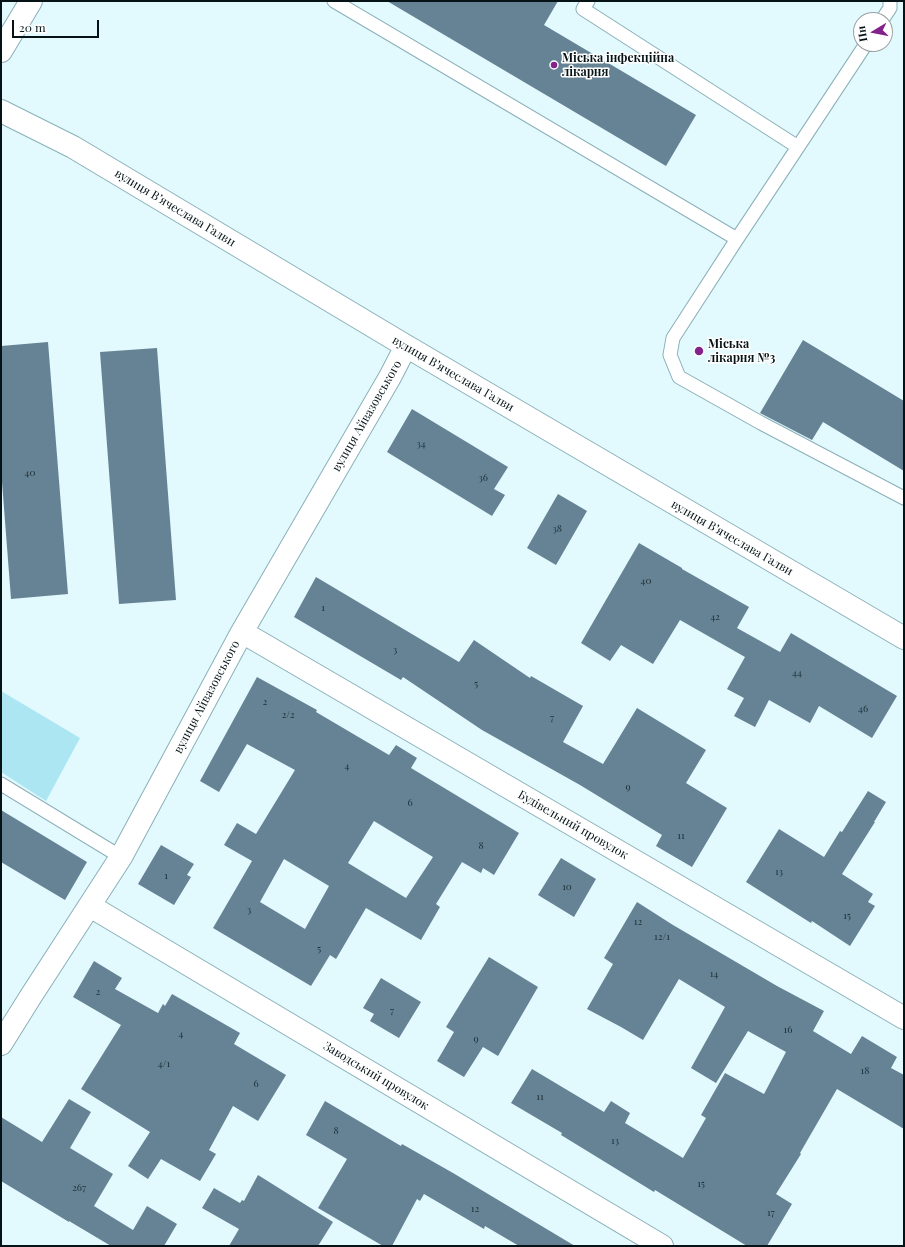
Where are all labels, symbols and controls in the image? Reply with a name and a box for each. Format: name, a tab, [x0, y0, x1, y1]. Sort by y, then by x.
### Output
scale bar	[14, 12, 101, 38]
north arrow	[853, 12, 893, 52]
text: 20 m	[19, 19, 46, 35]
text: Пн	[853, 25, 870, 43]
place label: Міська інфекційна лікарня	[562, 51, 674, 79]
marker: Міська інфекційна лікарня	[549, 60, 559, 70]
street label: вулиця Вʼячеслава Галви	[112, 166, 238, 250]
street label: вулиця Вʼячеслава Галви	[389, 333, 517, 415]
place label: Міська лікарня №3	[708, 337, 775, 365]
marker: Міська лікарня №3	[693, 345, 705, 357]
street label: вулиця Айвазовського	[329, 358, 405, 474]
house number: 34	[416, 438, 426, 450]
house number: 40	[25, 467, 35, 479]
house number: 36	[478, 472, 488, 484]
street label: вулиця Вʼячеслава Галви	[668, 497, 796, 579]
house number: 38	[552, 523, 562, 535]
house number: 40	[641, 575, 651, 587]
house number: 1	[321, 602, 325, 614]
house number: 42	[710, 611, 720, 623]
street label: вулиця Айвазовського	[171, 638, 243, 756]
house number: 3	[393, 644, 397, 656]
house number: 44	[792, 667, 802, 679]
house number: 5	[474, 678, 478, 690]
house number: 2	[263, 696, 267, 708]
house number: 46	[858, 703, 868, 715]
house number: 2/2	[281, 709, 295, 721]
house number: 7	[550, 712, 554, 724]
house number: 4	[345, 760, 349, 772]
house number: 9	[625, 781, 631, 793]
street label: Будівельний провулок	[515, 788, 631, 862]
house number: 6	[407, 797, 413, 809]
house number: 11	[677, 830, 685, 842]
house number: 8	[478, 840, 484, 852]
house number: 13	[775, 866, 783, 878]
house number: 1	[164, 870, 168, 882]
house number: 10	[562, 881, 572, 893]
house number: 3	[247, 904, 251, 916]
house number: 15	[843, 910, 851, 922]
house number: 12	[634, 916, 642, 928]
house number: 12/1	[654, 931, 670, 943]
house number: 5	[317, 943, 321, 955]
house number: 14	[710, 968, 718, 980]
house number: 2	[96, 986, 100, 998]
house number: 7	[390, 1005, 394, 1017]
house number: 16	[784, 1024, 792, 1036]
house number: 4	[179, 1028, 183, 1040]
house number: 9	[473, 1033, 479, 1045]
street label: Заводський провулок	[321, 1039, 431, 1113]
house number: 4/1	[158, 1058, 170, 1070]
house number: 18	[861, 1065, 869, 1077]
house number: 6	[253, 1078, 259, 1090]
house number: 11	[536, 1091, 544, 1103]
house number: 8	[333, 1125, 339, 1137]
house number: 13	[611, 1135, 619, 1147]
house number: 15	[697, 1178, 705, 1190]
house number: 267	[72, 1182, 86, 1194]
house number: 12	[471, 1203, 479, 1215]
house number: 17	[767, 1207, 775, 1219]

